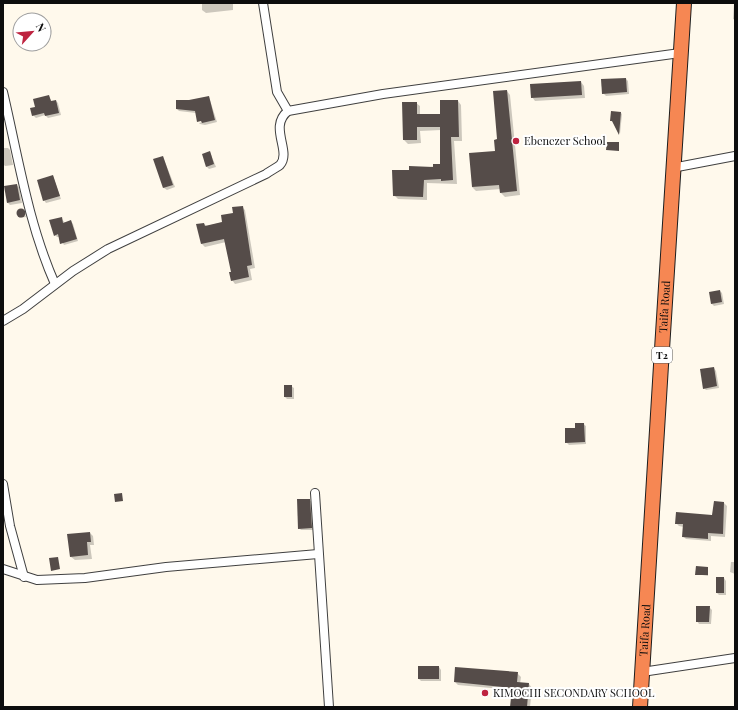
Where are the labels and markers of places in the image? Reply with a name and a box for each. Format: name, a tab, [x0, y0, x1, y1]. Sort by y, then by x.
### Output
place label: Ebenezer School	[524, 133, 606, 148]
marker: Ebenezer School	[511, 136, 521, 146]
place label: KIMOCHI SECONDARY SCHOOL	[493, 685, 655, 700]
marker: KIMOCHI SECONDARY SCHOOL	[480, 688, 490, 698]

